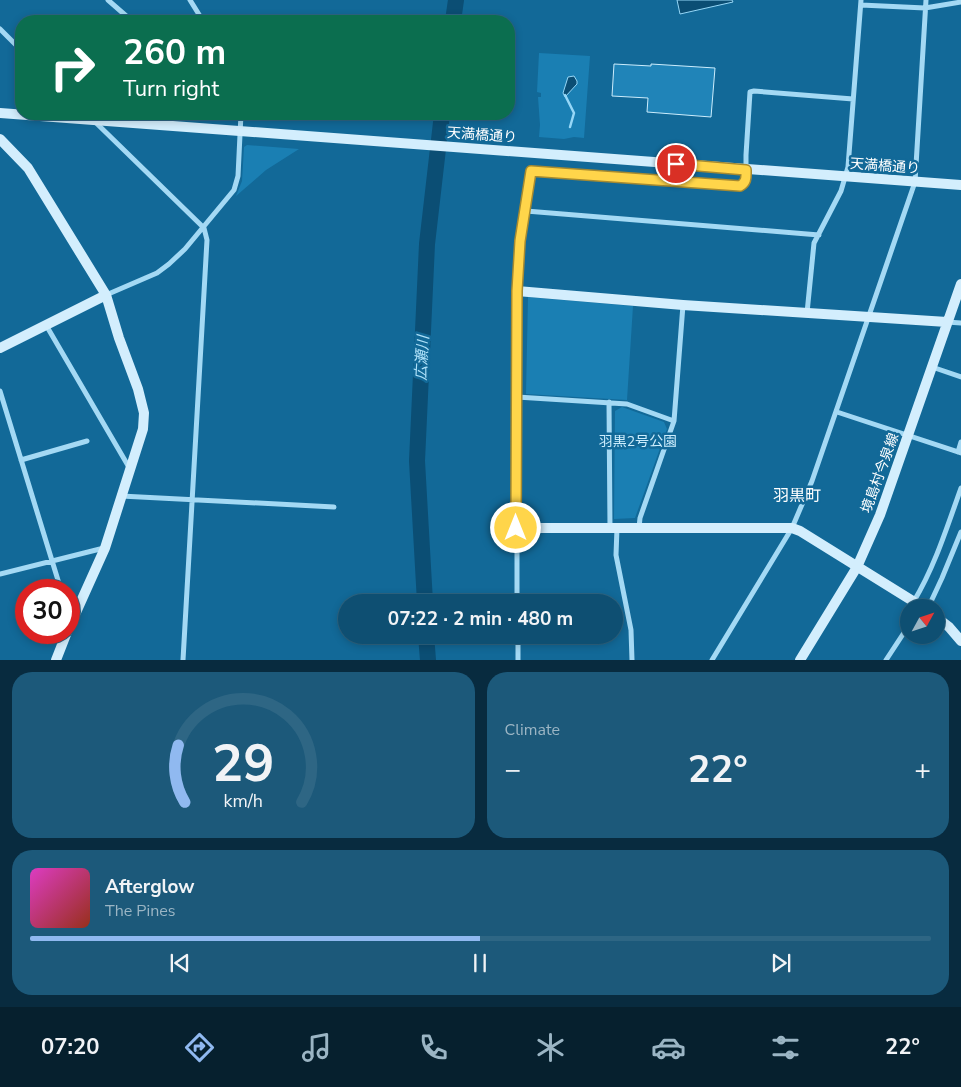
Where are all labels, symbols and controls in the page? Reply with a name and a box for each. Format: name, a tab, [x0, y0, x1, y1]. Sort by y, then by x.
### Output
text: 260 m	[123, 29, 226, 76]
icon: right	[40, 35, 105, 100]
text: Turn right	[123, 74, 219, 104]
street label: 天満橋通り	[446, 123, 518, 147]
pin	[655, 143, 697, 185]
icon: arrive	[662, 150, 690, 178]
street label: 天満橋通り	[849, 154, 921, 178]
water label: 広瀬川	[411, 333, 433, 381]
street label: 境島村今泉線	[857, 430, 903, 516]
park label: 羽黒2号公園	[599, 432, 677, 451]
district label: 羽黒町	[773, 485, 821, 507]
position arrow	[489, 501, 541, 553]
speed limit sign: 30	[15, 579, 80, 644]
north arrow	[900, 599, 945, 644]
map controls	[900, 599, 945, 644]
text: 07:22 · 2 min · 480 m	[388, 606, 573, 632]
text: Climate	[505, 719, 560, 741]
text: 29	[212, 728, 274, 799]
text: 22°	[688, 744, 748, 795]
text: −	[505, 751, 521, 789]
text: +	[914, 751, 931, 789]
text: km/h	[224, 789, 263, 813]
text: Afterglow	[105, 874, 195, 900]
text: The Pines	[105, 900, 175, 922]
icon: previous	[166, 949, 194, 977]
icon: pause	[466, 949, 494, 977]
icon: next	[767, 949, 795, 977]
icon: directions	[182, 1030, 217, 1065]
icon: music	[299, 1030, 334, 1065]
icon: phone	[416, 1030, 451, 1065]
icon: climate	[533, 1030, 568, 1065]
icon: car	[651, 1030, 686, 1065]
icon: filters	[768, 1030, 803, 1065]
text: 07:20	[41, 1032, 99, 1062]
text: 22°	[885, 1032, 920, 1062]

